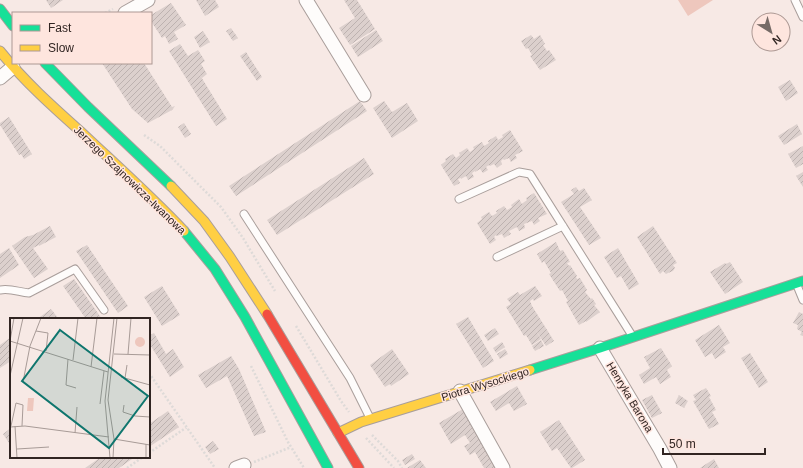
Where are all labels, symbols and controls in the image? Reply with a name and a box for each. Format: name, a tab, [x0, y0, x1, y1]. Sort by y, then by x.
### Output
legend	[12, 12, 152, 64]
north arrow	[751, 12, 791, 52]
text: Fast	[48, 21, 72, 35]
text: N	[770, 33, 784, 47]
text: Slow	[48, 41, 74, 55]
street label: Jerzego Szajnowicza-Iwanowa	[72, 123, 189, 237]
inset map	[10, 318, 150, 458]
street label: Henryka Barona	[604, 360, 656, 435]
street label: Piotra Wysockiego	[440, 365, 530, 403]
scale bar	[663, 430, 765, 456]
text: 50 m	[669, 437, 696, 451]

